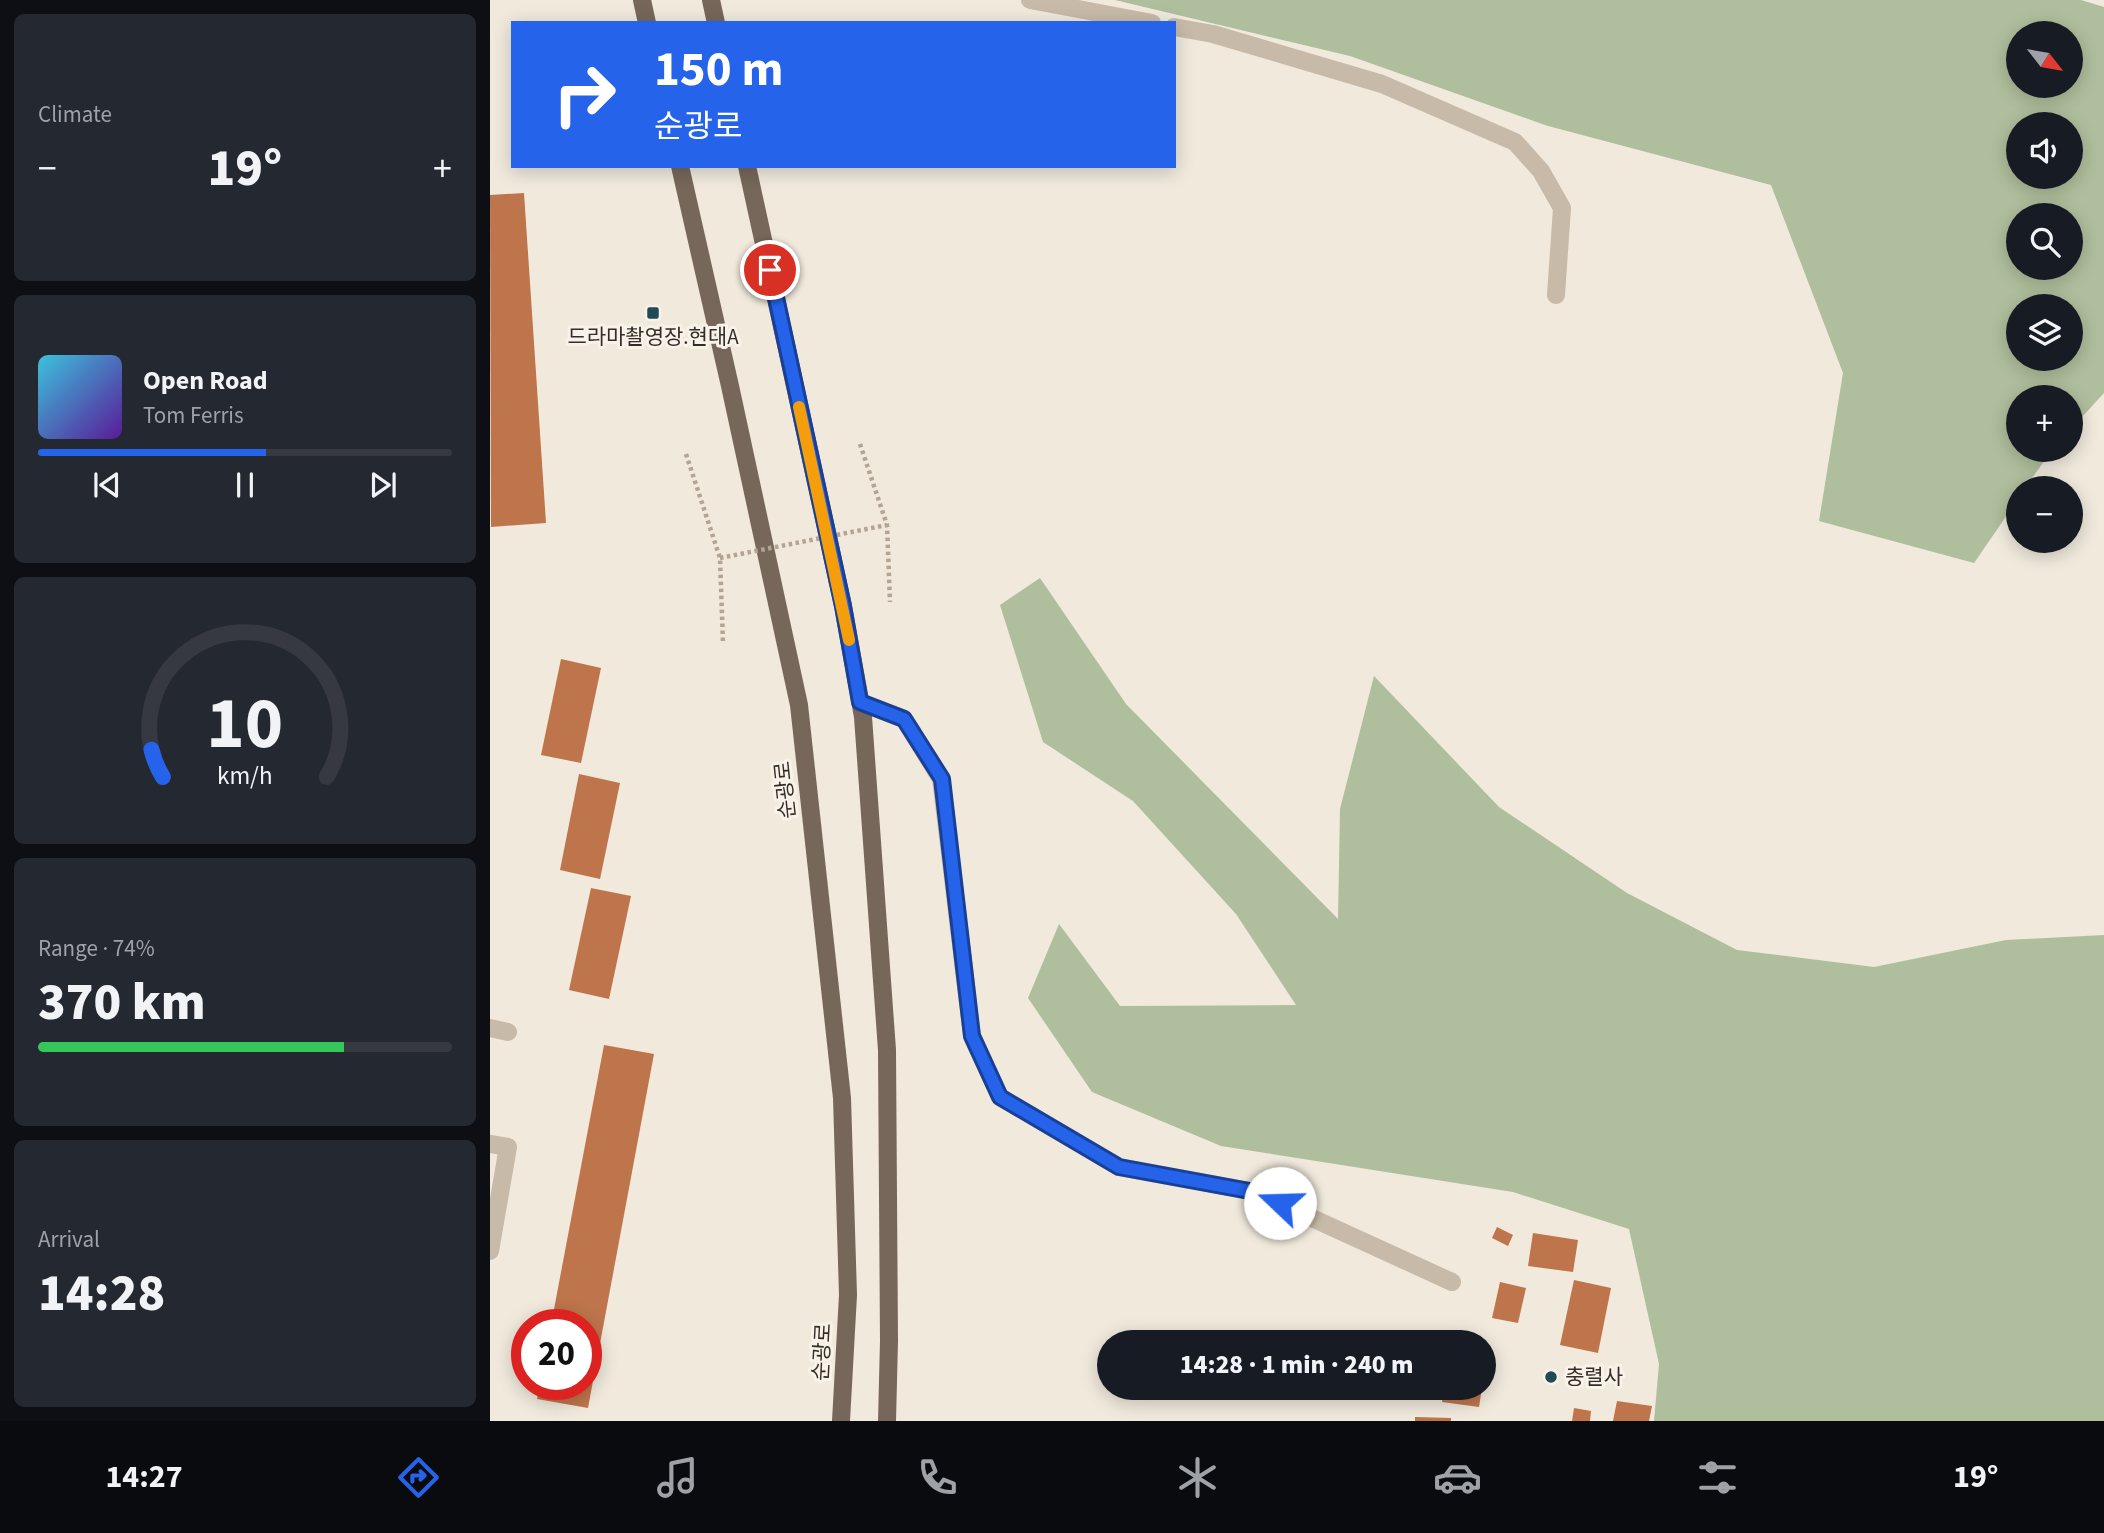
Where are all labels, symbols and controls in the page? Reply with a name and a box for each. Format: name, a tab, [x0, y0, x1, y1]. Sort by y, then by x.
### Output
north arrow	[2006, 21, 2082, 98]
map controls	[2006, 21, 2083, 553]
text: 150 m	[654, 35, 783, 105]
icon: right	[539, 49, 630, 140]
text: Climate	[38, 98, 112, 131]
text: 순광로	[654, 104, 742, 150]
button: sound	[2006, 112, 2083, 189]
text: 19°	[208, 132, 282, 206]
text: −	[38, 142, 57, 196]
text: +	[433, 142, 452, 196]
button: search	[2006, 203, 2083, 280]
pin	[740, 240, 800, 300]
icon: arrive	[751, 251, 789, 289]
button: layers	[2006, 294, 2083, 371]
marker: 드라마촬영장.현대A	[645, 305, 661, 321]
place label: 드라마촬영장.현대A	[567, 322, 739, 352]
text: Open Road	[143, 362, 268, 399]
button: +	[2006, 385, 2083, 462]
text: Tom Ferris	[143, 399, 244, 432]
icon: previous	[88, 466, 126, 504]
icon: pause	[226, 466, 264, 504]
icon: next	[364, 466, 402, 504]
button: −	[2006, 476, 2083, 553]
text: 10	[207, 672, 283, 776]
text: km/h	[217, 757, 273, 793]
street label: 순광로	[767, 760, 803, 820]
text: Range · 74%	[38, 932, 155, 965]
text: 370 km	[38, 966, 206, 1040]
position arrow	[1243, 1166, 1317, 1240]
text: Arrival	[38, 1223, 100, 1256]
text: 14:28	[38, 1257, 165, 1331]
speed limit sign: 20	[511, 1309, 602, 1400]
street label: 순광로	[806, 1322, 838, 1382]
text: 14:28 · 1 min · 240 m	[1180, 1346, 1413, 1383]
place label: 충렬사	[1565, 1362, 1623, 1392]
marker: 충렬사	[1543, 1369, 1559, 1385]
icon: directions	[394, 1453, 443, 1502]
icon: music	[653, 1453, 702, 1502]
icon: phone	[913, 1453, 962, 1502]
icon: climate	[1173, 1453, 1222, 1502]
icon: car	[1433, 1453, 1482, 1502]
icon: filters	[1693, 1453, 1742, 1502]
text: 14:27	[105, 1454, 183, 1500]
text: 19°	[1953, 1454, 1998, 1500]

